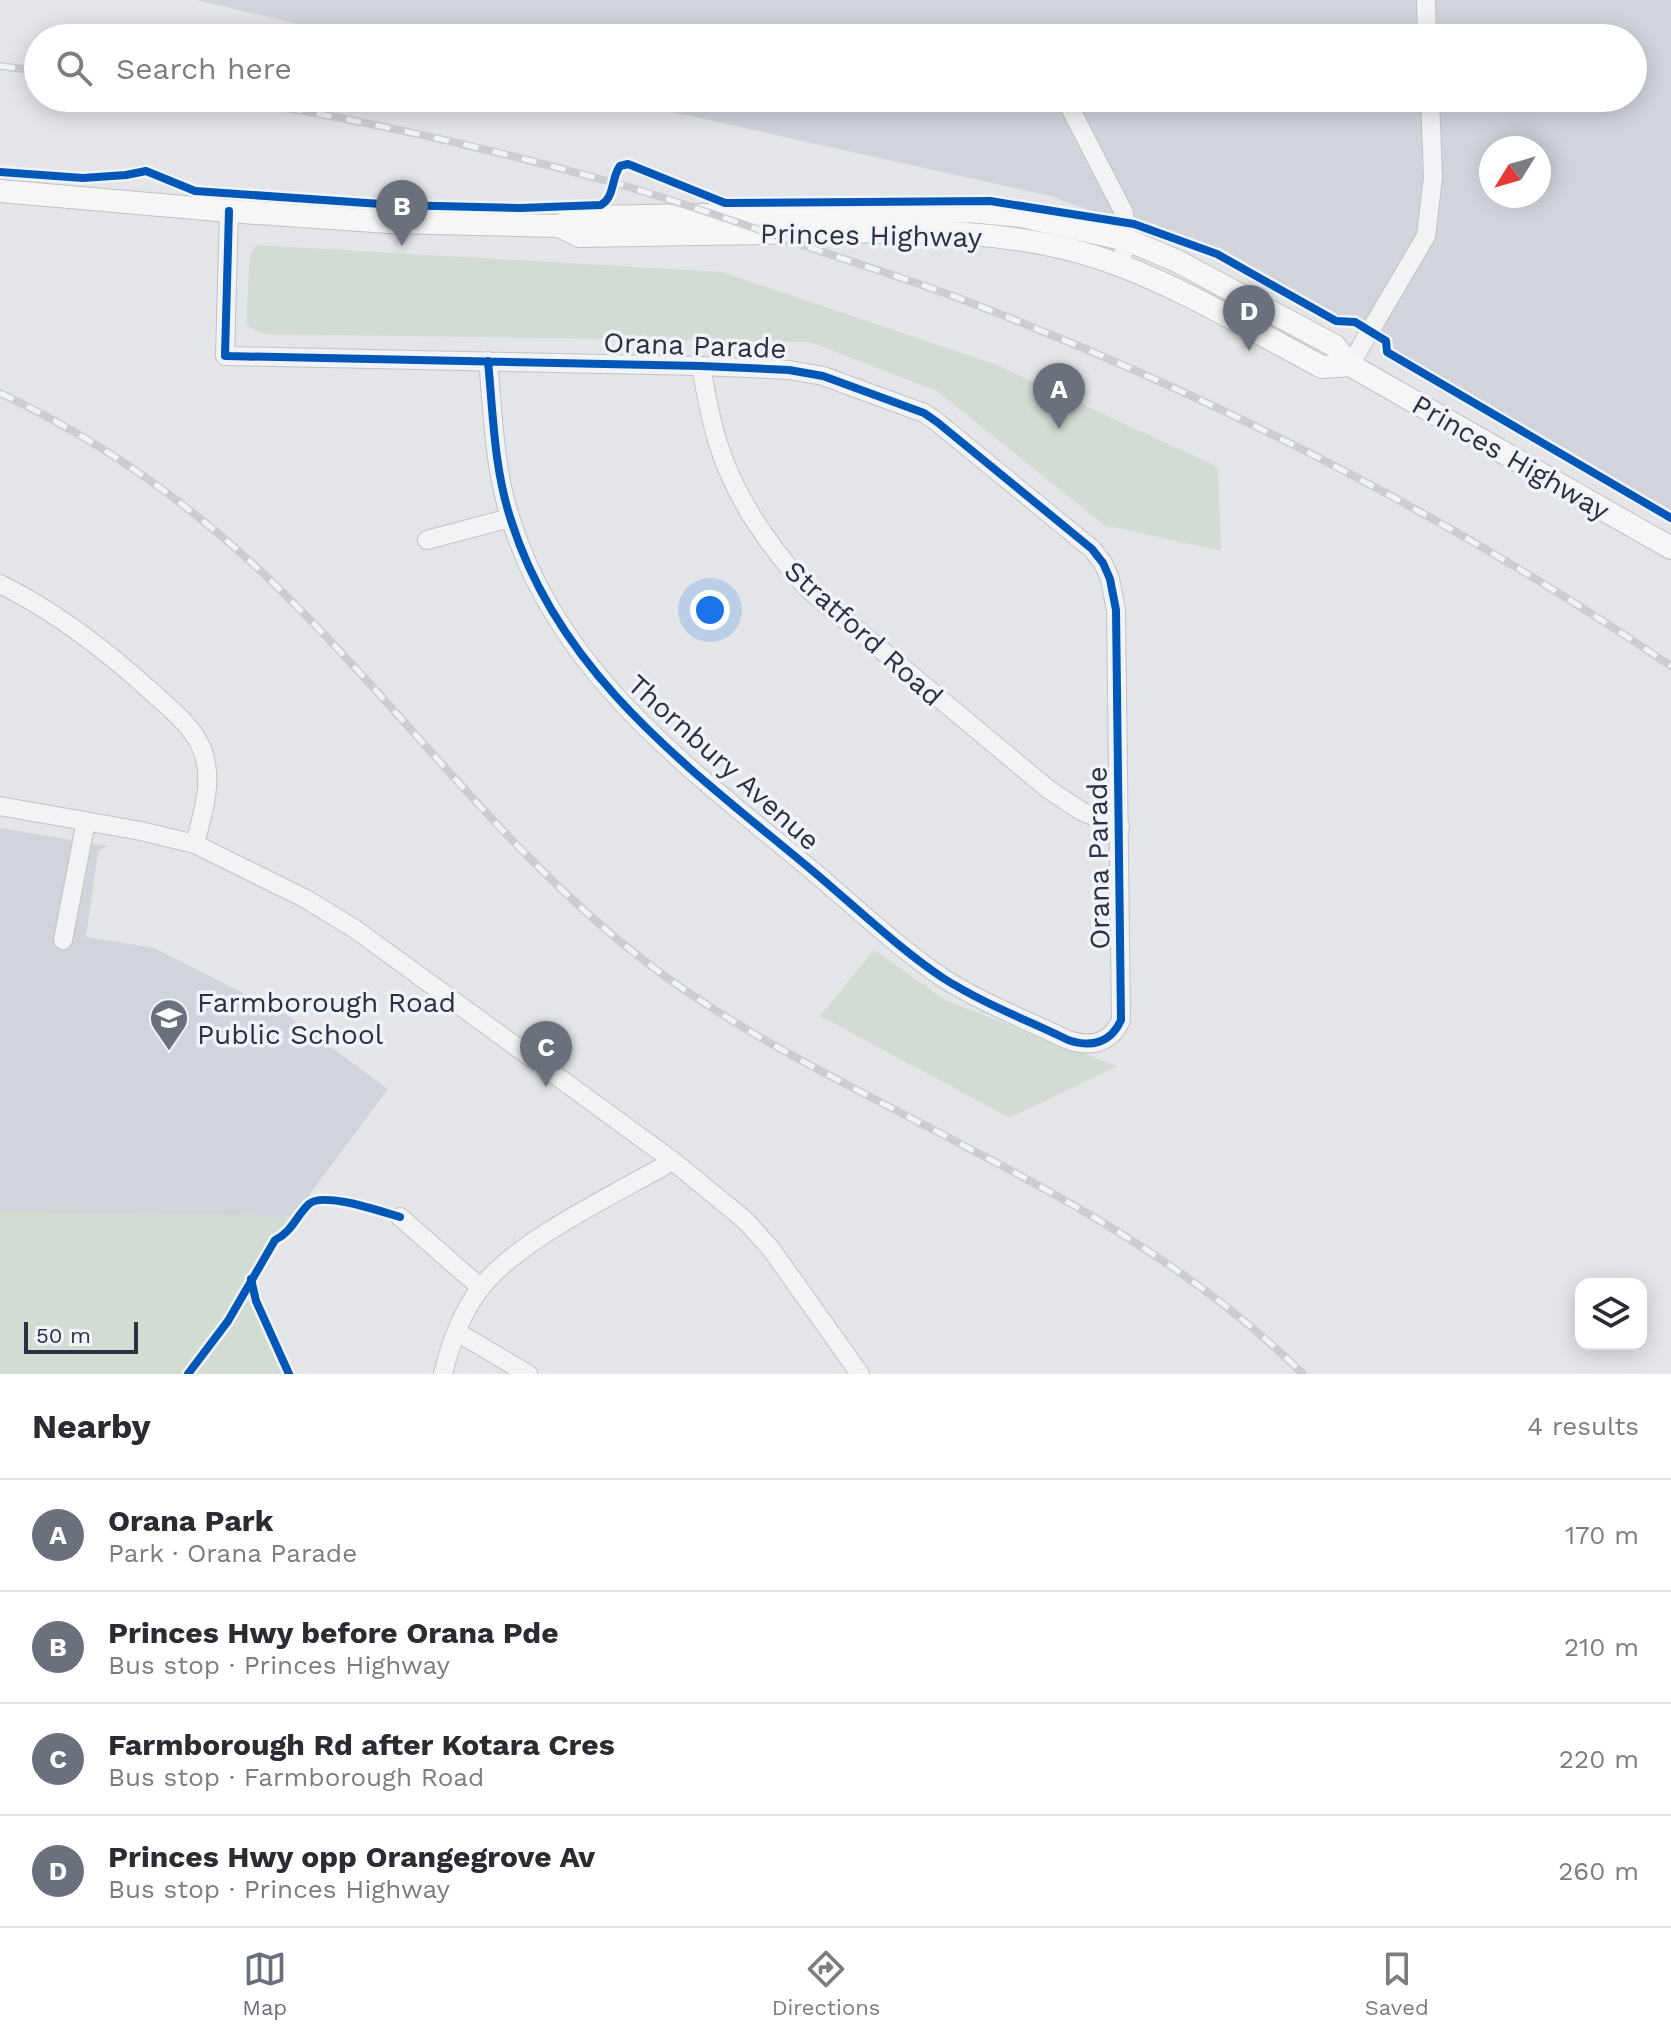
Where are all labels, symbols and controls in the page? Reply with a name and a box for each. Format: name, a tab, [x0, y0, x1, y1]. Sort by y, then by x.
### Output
search box	[24, 24, 1647, 112]
icon: search	[52, 46, 96, 90]
text: Search here	[116, 51, 292, 86]
north arrow	[1479, 136, 1551, 208]
pin: B	[376, 180, 428, 246]
street label: Princes Highway	[760, 217, 983, 254]
pin: D	[1223, 285, 1275, 351]
street label: Orana Parade	[603, 326, 787, 365]
pin: A	[1033, 363, 1085, 429]
street label: Princes Highway	[1406, 388, 1616, 528]
street label: Stratford Road	[778, 554, 949, 713]
your location	[690, 590, 730, 630]
street label: Thornbury Avenue	[621, 668, 826, 857]
street label: Orana Parade	[1080, 766, 1117, 950]
place label: Farmborough Road Public School	[197, 986, 456, 1051]
school or university icon: Farmborough Road Public School	[148, 997, 190, 1052]
pin: C	[520, 1021, 572, 1087]
map controls	[1575, 1278, 1647, 1350]
button: layers	[1575, 1278, 1647, 1350]
scale bar	[24, 1318, 138, 1354]
text: 50 m	[36, 1323, 91, 1348]
text: Nearby	[32, 1406, 151, 1446]
text: 4 results	[1527, 1411, 1639, 1441]
text: Orana Park	[108, 1503, 273, 1538]
text: A	[49, 1520, 67, 1550]
text: 170 m	[1565, 1520, 1639, 1550]
text: Park · Orana Parade	[108, 1538, 357, 1568]
text: Princes Hwy before Orana Pde	[108, 1615, 559, 1650]
text: B	[49, 1632, 67, 1662]
text: 210 m	[1564, 1632, 1639, 1662]
text: Bus stop · Princes Highway	[108, 1650, 450, 1680]
text: Farmborough Rd after Kotara Cres	[108, 1727, 615, 1762]
text: C	[49, 1744, 67, 1774]
text: 220 m	[1559, 1744, 1639, 1774]
text: Bus stop · Farmborough Road	[108, 1762, 484, 1792]
text: Princes Hwy opp Orangegrove Av	[108, 1839, 595, 1874]
text: D	[49, 1856, 67, 1886]
text: 260 m	[1558, 1856, 1639, 1886]
text: Bus stop · Princes Highway	[108, 1874, 450, 1904]
tab: Map	[242, 1947, 287, 2020]
tab: Directions	[772, 1947, 880, 2020]
tab: Saved	[1365, 1947, 1429, 2020]

